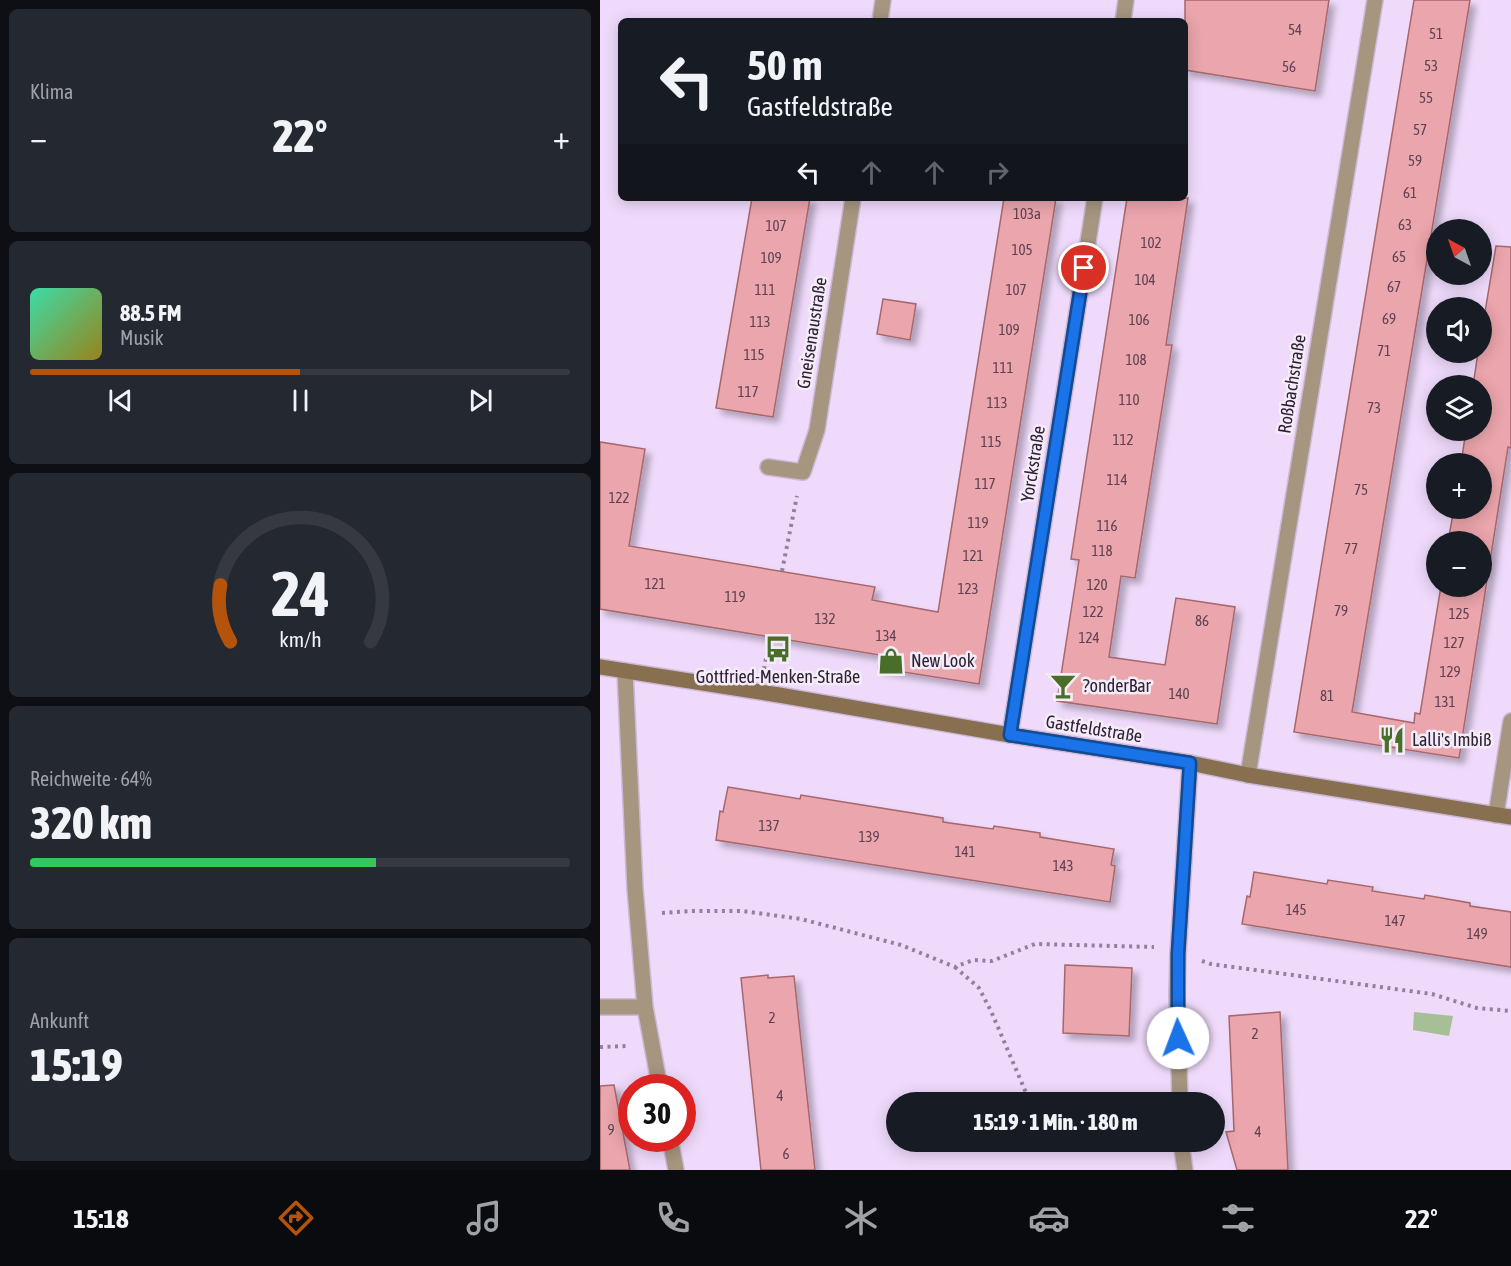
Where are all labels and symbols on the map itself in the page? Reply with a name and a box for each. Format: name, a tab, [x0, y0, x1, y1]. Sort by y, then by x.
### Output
house number: 54	[1288, 21, 1302, 38]
house number: 51	[1429, 25, 1443, 42]
house number: 53	[1424, 57, 1438, 74]
house number: 56	[1282, 58, 1296, 75]
house number: 55	[1419, 89, 1433, 106]
house number: 57	[1413, 121, 1427, 138]
house number: 59	[1408, 152, 1422, 169]
house number: 61	[1403, 184, 1417, 201]
house number: 103a	[1013, 205, 1041, 222]
house number: 63	[1398, 216, 1412, 233]
house number: 107	[765, 217, 787, 234]
north arrow	[1426, 219, 1492, 285]
house number: 102	[1140, 234, 1162, 251]
house number: 105	[1011, 241, 1033, 258]
pin	[1058, 242, 1109, 293]
house number: 65	[1392, 248, 1406, 265]
house number: 109	[760, 249, 782, 266]
house number: 104	[1134, 271, 1156, 288]
street label: Gneisenaustraße	[792, 276, 831, 390]
house number: 67	[1387, 278, 1401, 295]
house number: 111	[754, 281, 776, 298]
house number: 107	[1005, 281, 1027, 298]
house number: 69	[1382, 310, 1396, 327]
house number: 106	[1128, 311, 1150, 328]
house number: 113	[749, 313, 771, 330]
house number: 109	[998, 321, 1020, 338]
street label: Roßbachstraße	[1273, 333, 1310, 435]
house number: 71	[1377, 342, 1391, 359]
house number: 115	[743, 346, 765, 363]
house number: 108	[1125, 351, 1147, 368]
house number: 111	[992, 359, 1014, 376]
house number: 117	[737, 383, 759, 400]
house number: 110	[1118, 391, 1140, 408]
house number: 113	[986, 394, 1008, 411]
house number: 73	[1367, 399, 1381, 416]
street label: Yorckstraße	[1016, 424, 1049, 503]
house number: 112	[1112, 431, 1134, 448]
house number: 115	[980, 433, 1002, 450]
house number: 114	[1106, 471, 1128, 488]
house number: 117	[974, 475, 996, 492]
house number: 75	[1354, 481, 1368, 498]
house number: 122	[608, 489, 630, 506]
house number: 119	[967, 514, 989, 531]
house number: 116	[1096, 517, 1118, 534]
house number: 77	[1344, 540, 1358, 557]
house number: 118	[1091, 542, 1113, 559]
house number: 121	[962, 547, 984, 564]
house number: 121	[644, 575, 666, 592]
house number: 120	[1086, 576, 1108, 593]
house number: 123	[957, 580, 979, 597]
house number: 119	[724, 588, 746, 605]
house number: 79	[1334, 602, 1348, 619]
house number: 122	[1082, 603, 1104, 620]
house number: 125	[1448, 605, 1470, 622]
house number: 132	[814, 610, 836, 627]
house number: 86	[1195, 612, 1209, 629]
house number: 134	[875, 627, 897, 644]
house number: 124	[1078, 629, 1100, 646]
bus stop icon: Gottfried-Menken-Straße	[763, 634, 793, 664]
house number: 127	[1443, 634, 1465, 651]
shop icon: New Look	[876, 646, 906, 676]
place label: New Look	[911, 650, 975, 671]
house number: 129	[1439, 663, 1461, 680]
place label: Gottfried-Menken-Straße	[696, 666, 860, 687]
bar icon: ?onderBar	[1048, 671, 1078, 701]
place label: ?onderBar	[1083, 675, 1152, 696]
house number: 140	[1168, 685, 1190, 702]
house number: 81	[1320, 687, 1334, 704]
house number: 131	[1434, 693, 1456, 710]
street label: Gastfeldstraße	[1044, 711, 1144, 746]
restaurant icon: Lalli's Imbiß	[1377, 725, 1407, 755]
place label: Lalli's Imbiß	[1412, 729, 1491, 750]
house number: 137	[758, 817, 780, 834]
house number: 139	[858, 828, 880, 845]
house number: 141	[954, 843, 976, 860]
house number: 143	[1052, 857, 1074, 874]
house number: 145	[1285, 901, 1307, 918]
house number: 147	[1384, 912, 1406, 929]
house number: 149	[1466, 925, 1488, 942]
position arrow	[1146, 1006, 1210, 1070]
house number: 2	[768, 1009, 776, 1026]
house number: 2	[1251, 1025, 1259, 1042]
speed limit sign: 30	[618, 1074, 696, 1152]
house number: 4	[776, 1087, 784, 1104]
house number: 9	[607, 1121, 615, 1138]
house number: 4	[1254, 1123, 1262, 1140]
house number: 6	[782, 1145, 790, 1162]

